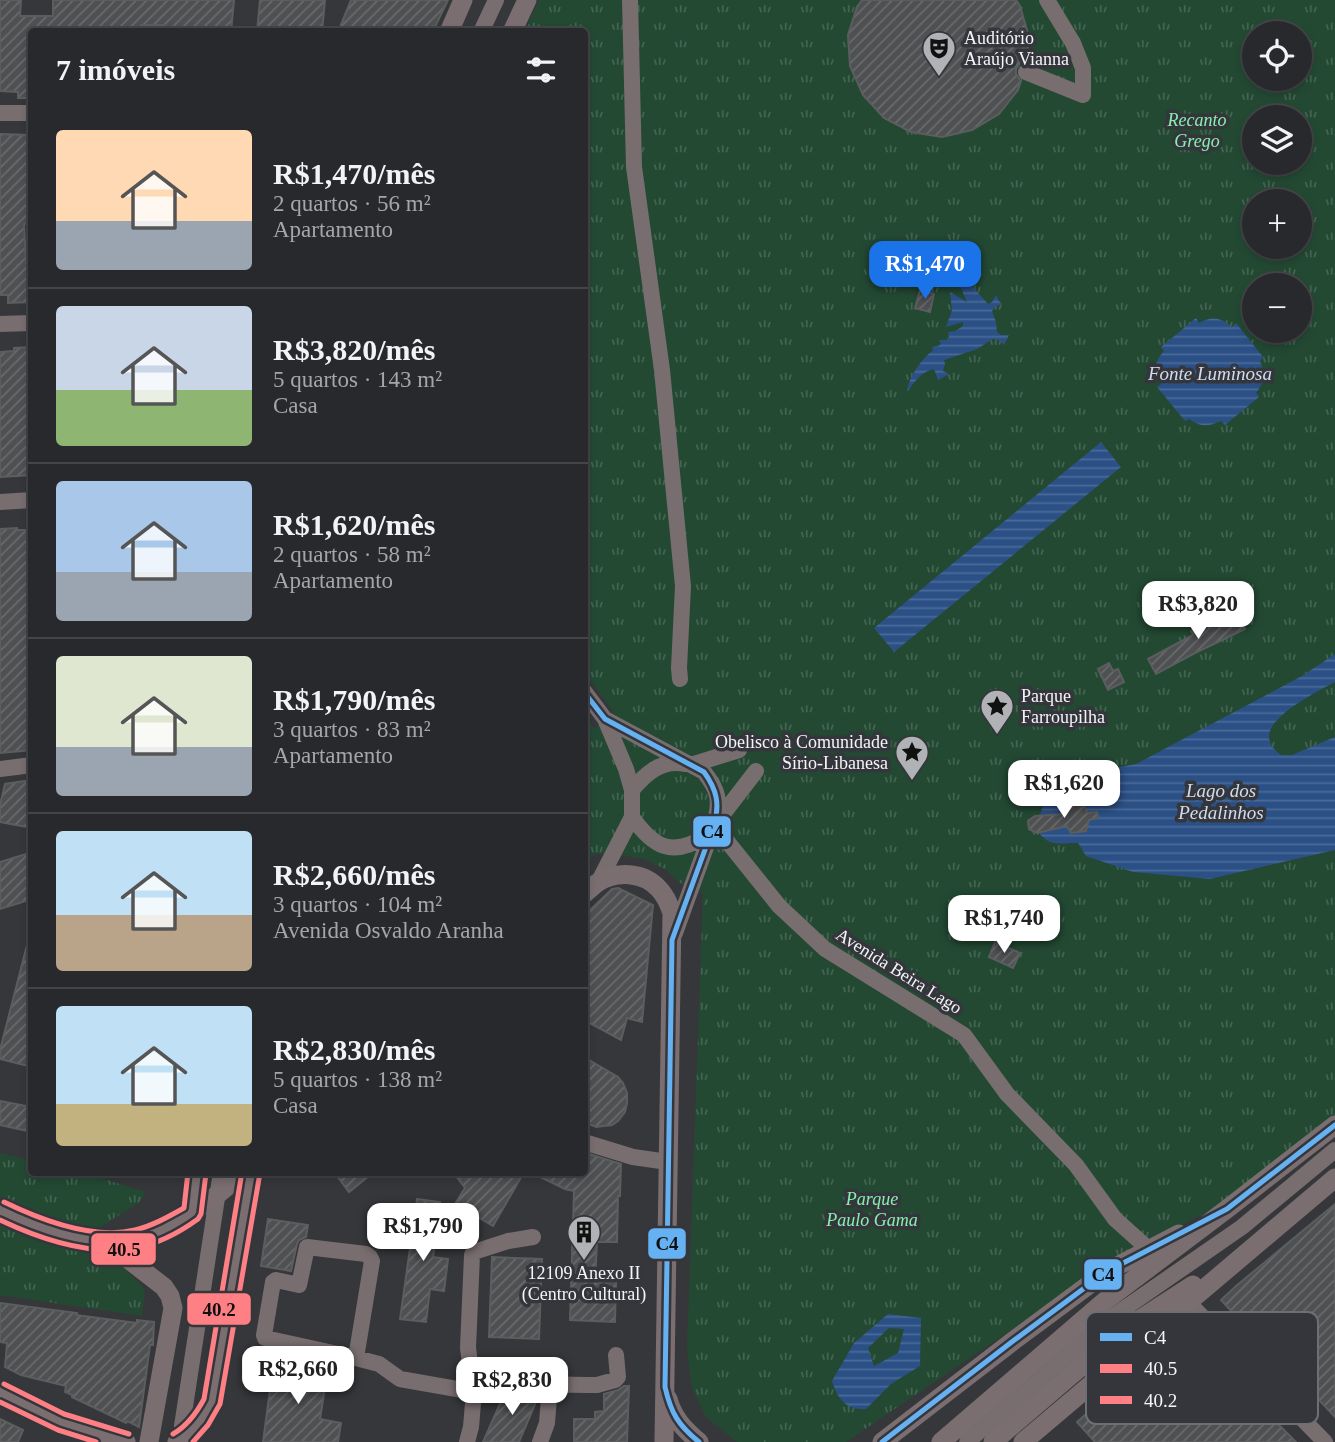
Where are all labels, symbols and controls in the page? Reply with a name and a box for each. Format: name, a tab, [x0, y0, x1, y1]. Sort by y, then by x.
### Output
map controls	[1242, 21, 1312, 343]
button: locate	[1242, 21, 1312, 91]
place label: Auditório Araújo Vianna	[964, 28, 1069, 69]
theatre icon: Auditório Araújo Vianna	[920, 29, 958, 78]
icon: filters	[522, 51, 560, 89]
text: 7 imóveis	[56, 53, 175, 86]
button: layers	[1242, 105, 1312, 175]
park label: Recanto Grego	[1167, 110, 1226, 151]
text: R$1,470/mês	[273, 157, 435, 190]
icon: home	[112, 158, 196, 242]
button: +	[1242, 189, 1312, 259]
text: 2 quartos · 56 m²	[273, 191, 431, 216]
text: Apartamento	[273, 217, 393, 242]
pin: R$1,470	[860, 242, 990, 301]
text: R$1,470	[885, 251, 965, 276]
button: −	[1242, 273, 1312, 343]
text: R$3,820/mês	[273, 333, 435, 366]
icon: home	[112, 334, 196, 418]
water label: Fonte Luminosa	[1147, 363, 1272, 384]
text: 5 quartos · 143 m²	[273, 367, 442, 392]
text: Casa	[273, 393, 318, 418]
text: R$1,620/mês	[273, 508, 435, 541]
icon: home	[112, 509, 196, 593]
text: 2 quartos · 58 m²	[273, 542, 431, 567]
text: Apartamento	[273, 568, 393, 593]
pin: R$3,820	[1133, 582, 1263, 641]
text: R$3,820	[1158, 591, 1238, 616]
text: R$1,790/mês	[273, 683, 435, 716]
icon: home	[112, 684, 196, 768]
place label: Parque Farroupilha	[1021, 686, 1105, 727]
place icon: Parque Farroupilha	[978, 687, 1016, 736]
text: 3 quartos · 83 m²	[273, 717, 431, 742]
place label: Obelisco à Comunidade Sírio-Libanesa	[715, 732, 888, 773]
place icon: Obelisco à Comunidade Sírio-Libanesa	[893, 733, 931, 782]
text: Apartamento	[273, 743, 393, 768]
pin: R$1,620	[999, 760, 1129, 820]
text: R$1,620	[1024, 770, 1104, 795]
water label: Lago dos Pedalinhos	[1177, 780, 1264, 823]
line badge: C4	[692, 815, 732, 848]
text: C4	[700, 821, 724, 842]
text: R$2,660/mês	[273, 858, 435, 891]
icon: home	[112, 859, 196, 943]
text: 3 quartos · 104 m²	[273, 892, 442, 917]
pin: R$1,740	[939, 895, 1069, 955]
text: R$1,740	[964, 905, 1044, 930]
text: Avenida Osvaldo Aranha	[273, 918, 504, 943]
street label: Avenida Beira Lago	[832, 924, 966, 1018]
text: R$2,830/mês	[273, 1033, 435, 1066]
icon: home	[112, 1034, 196, 1118]
text: 5 quartos · 138 m²	[273, 1067, 442, 1092]
text: Casa	[273, 1093, 318, 1118]
park label: Parque Paulo Gama	[825, 1189, 918, 1230]
pin: R$1,790	[358, 1204, 488, 1263]
text: R$1,790	[383, 1213, 463, 1238]
building icon: 12109 Anexo II (Centro Cultural)	[565, 1213, 603, 1262]
line badge: C4	[647, 1227, 687, 1260]
line badge: 40.5	[90, 1232, 157, 1266]
text: C4	[655, 1233, 679, 1254]
text: 40.5	[107, 1239, 141, 1260]
line badge: C4	[1083, 1258, 1123, 1291]
place label: 12109 Anexo II (Centro Cultural)	[522, 1263, 646, 1305]
text: C4	[1091, 1264, 1115, 1285]
line badge: 40.2	[186, 1292, 252, 1326]
text: 40.2	[202, 1299, 236, 1320]
legend	[1086, 1312, 1318, 1424]
text: C4	[1144, 1327, 1167, 1348]
pin: R$2,660	[233, 1346, 363, 1406]
text: R$2,660	[258, 1356, 338, 1381]
pin: R$2,830	[447, 1358, 577, 1417]
text: 40.5	[1144, 1358, 1177, 1379]
text: R$2,830	[472, 1367, 552, 1392]
text: 40.2	[1144, 1390, 1177, 1411]

